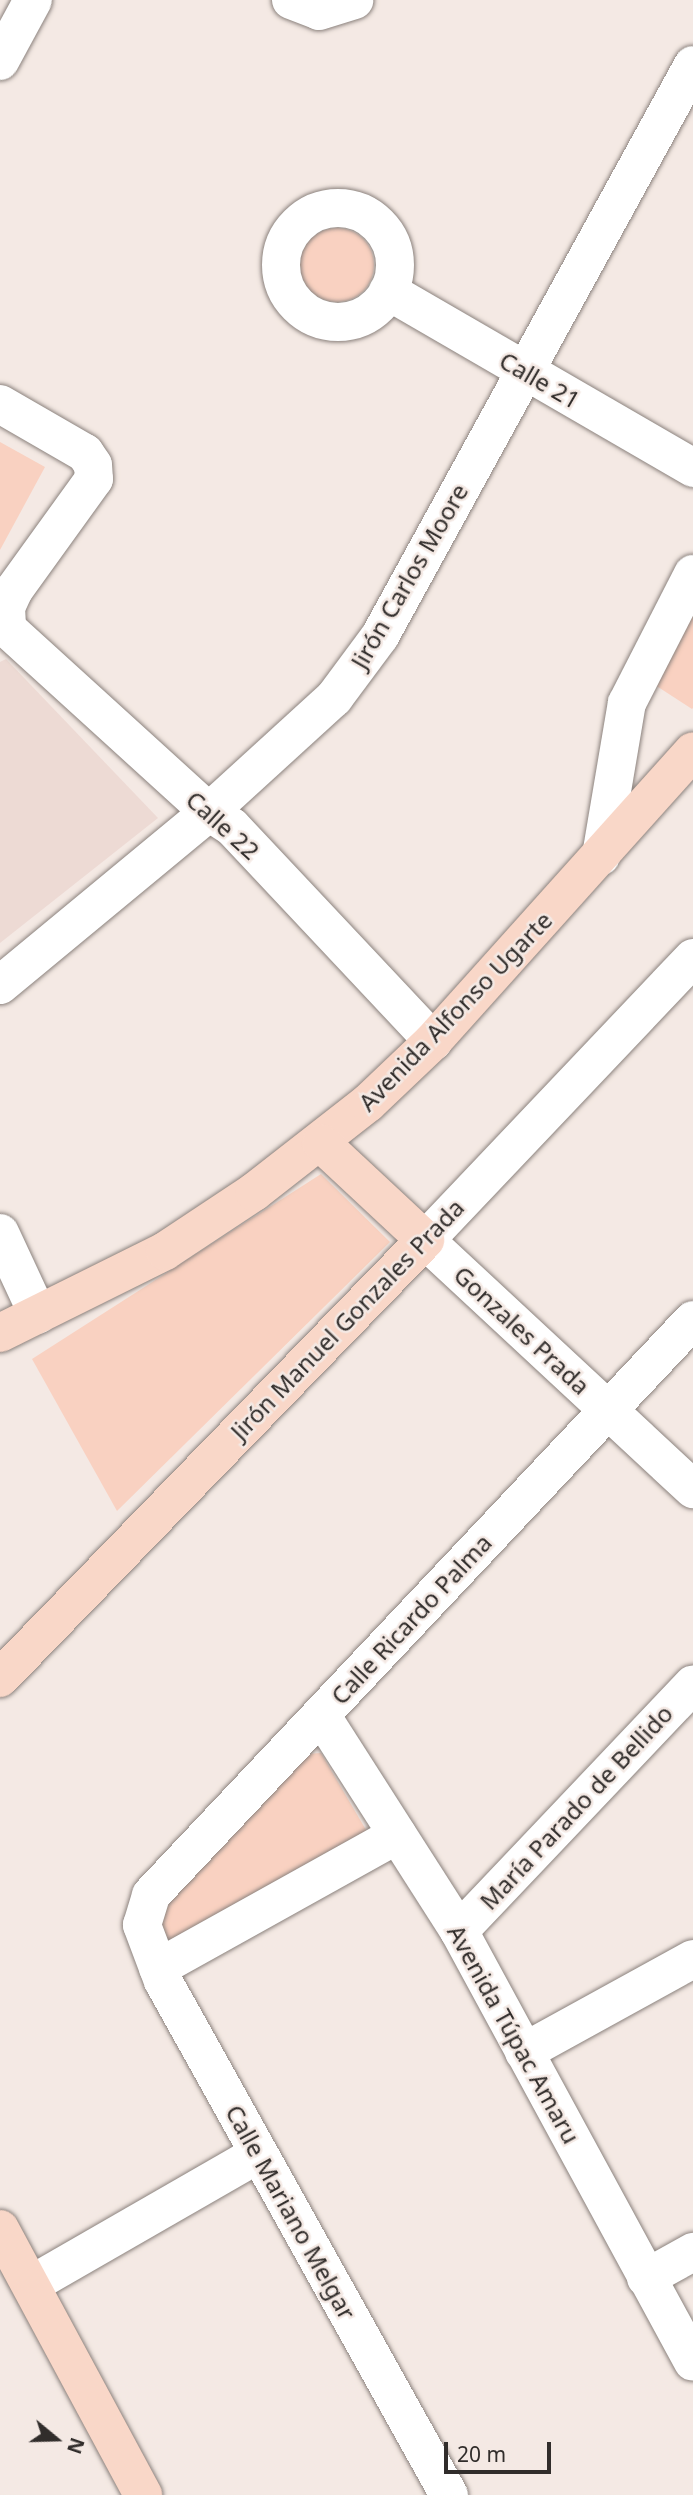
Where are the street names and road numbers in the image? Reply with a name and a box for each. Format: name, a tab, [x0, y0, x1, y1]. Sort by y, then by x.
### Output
street label: Calle 21	[495, 345, 585, 415]
street label: Jirón Carlos Moore	[344, 479, 474, 673]
street label: Calle 22	[181, 785, 265, 865]
street label: Avenida Alfonso Ugarte	[352, 905, 558, 1117]
street label: Jirón Manuel Gonzales Prada	[224, 1193, 470, 1445]
street label: Gonzales Prada	[448, 1260, 596, 1400]
street label: Calle Ricardo Palma	[325, 1528, 497, 1710]
street label: María Parado de Bellido	[474, 1699, 678, 1915]
street label: Avenida Túpac Amaru	[442, 1920, 586, 2148]
street label: Calle Mariano Melgar	[220, 2100, 362, 2324]

